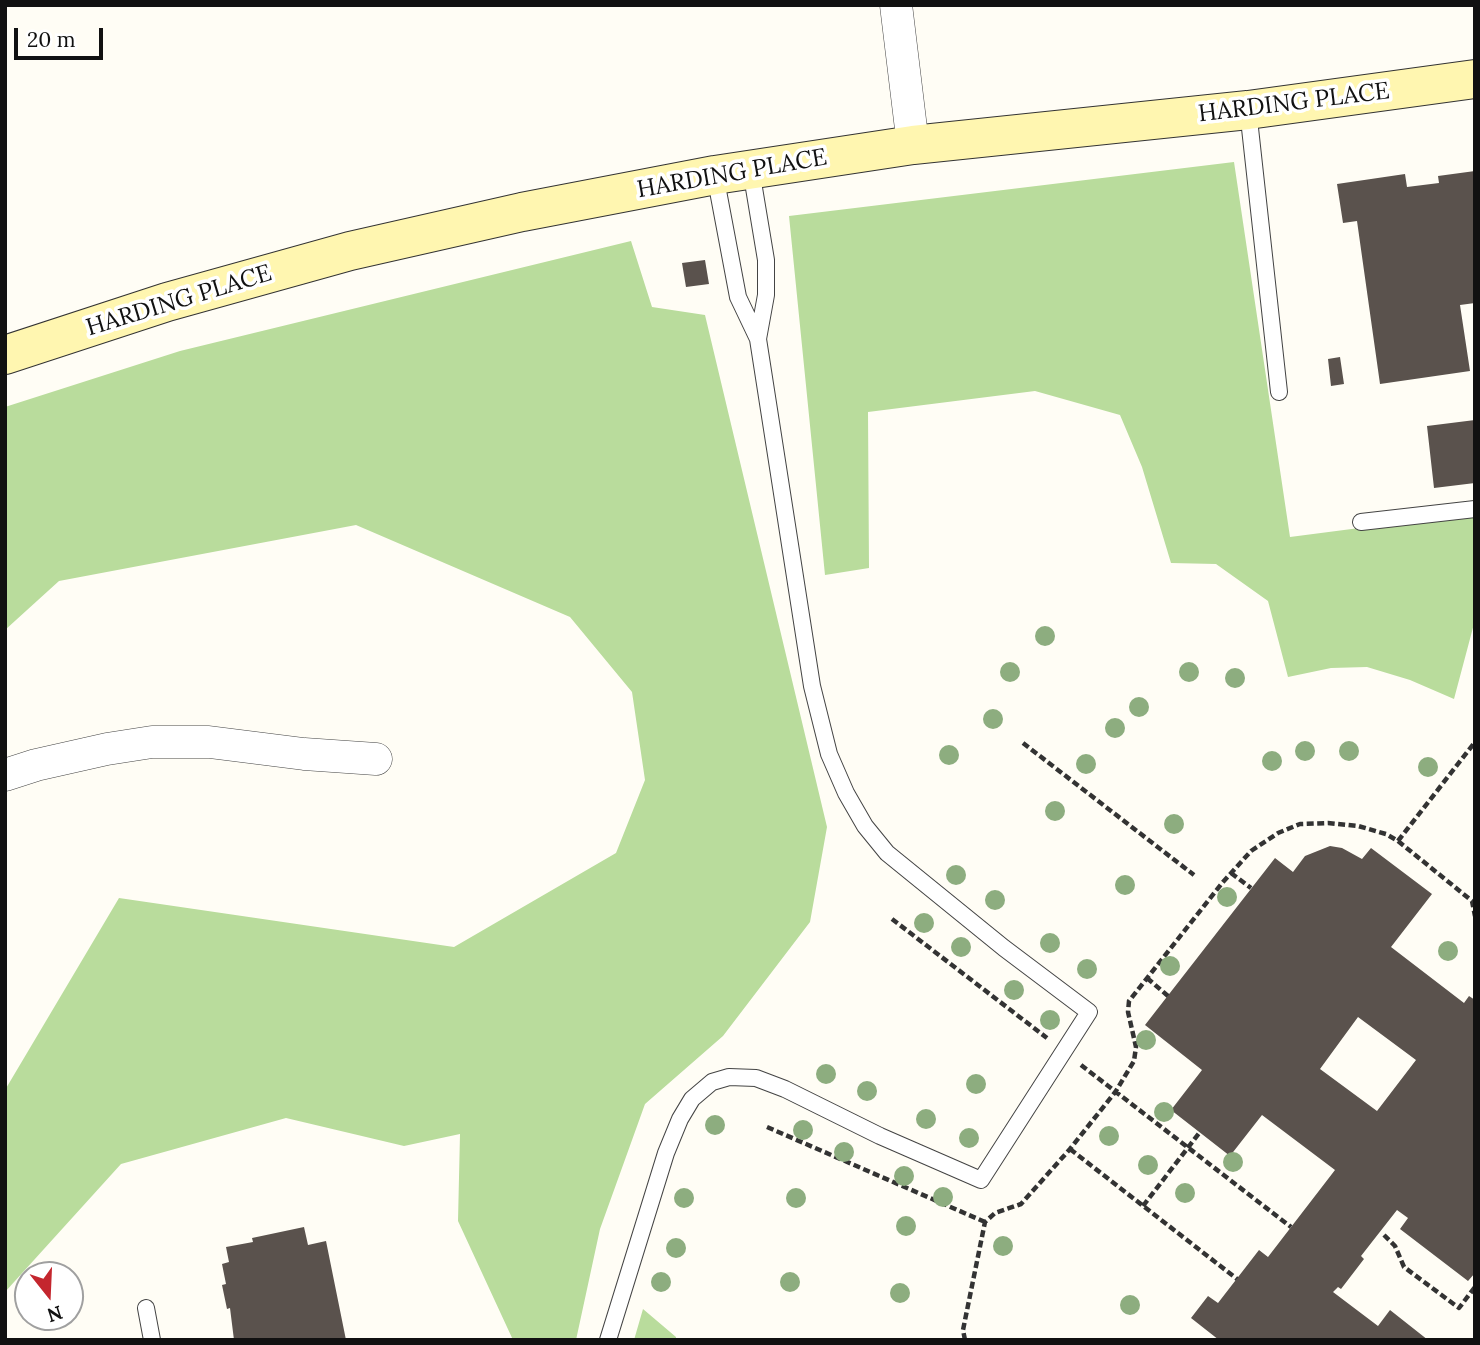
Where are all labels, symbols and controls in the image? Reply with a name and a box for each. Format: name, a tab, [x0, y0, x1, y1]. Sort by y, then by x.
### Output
scale bar	[18, 14, 107, 58]
text: 20 m	[27, 26, 76, 53]
street label: HARDING PLACE	[1197, 77, 1391, 129]
street label: HARDING PLACE	[635, 143, 829, 205]
street label: HARDING PLACE	[83, 259, 275, 343]
north arrow	[14, 1261, 84, 1331]
text: N	[44, 1300, 66, 1328]

